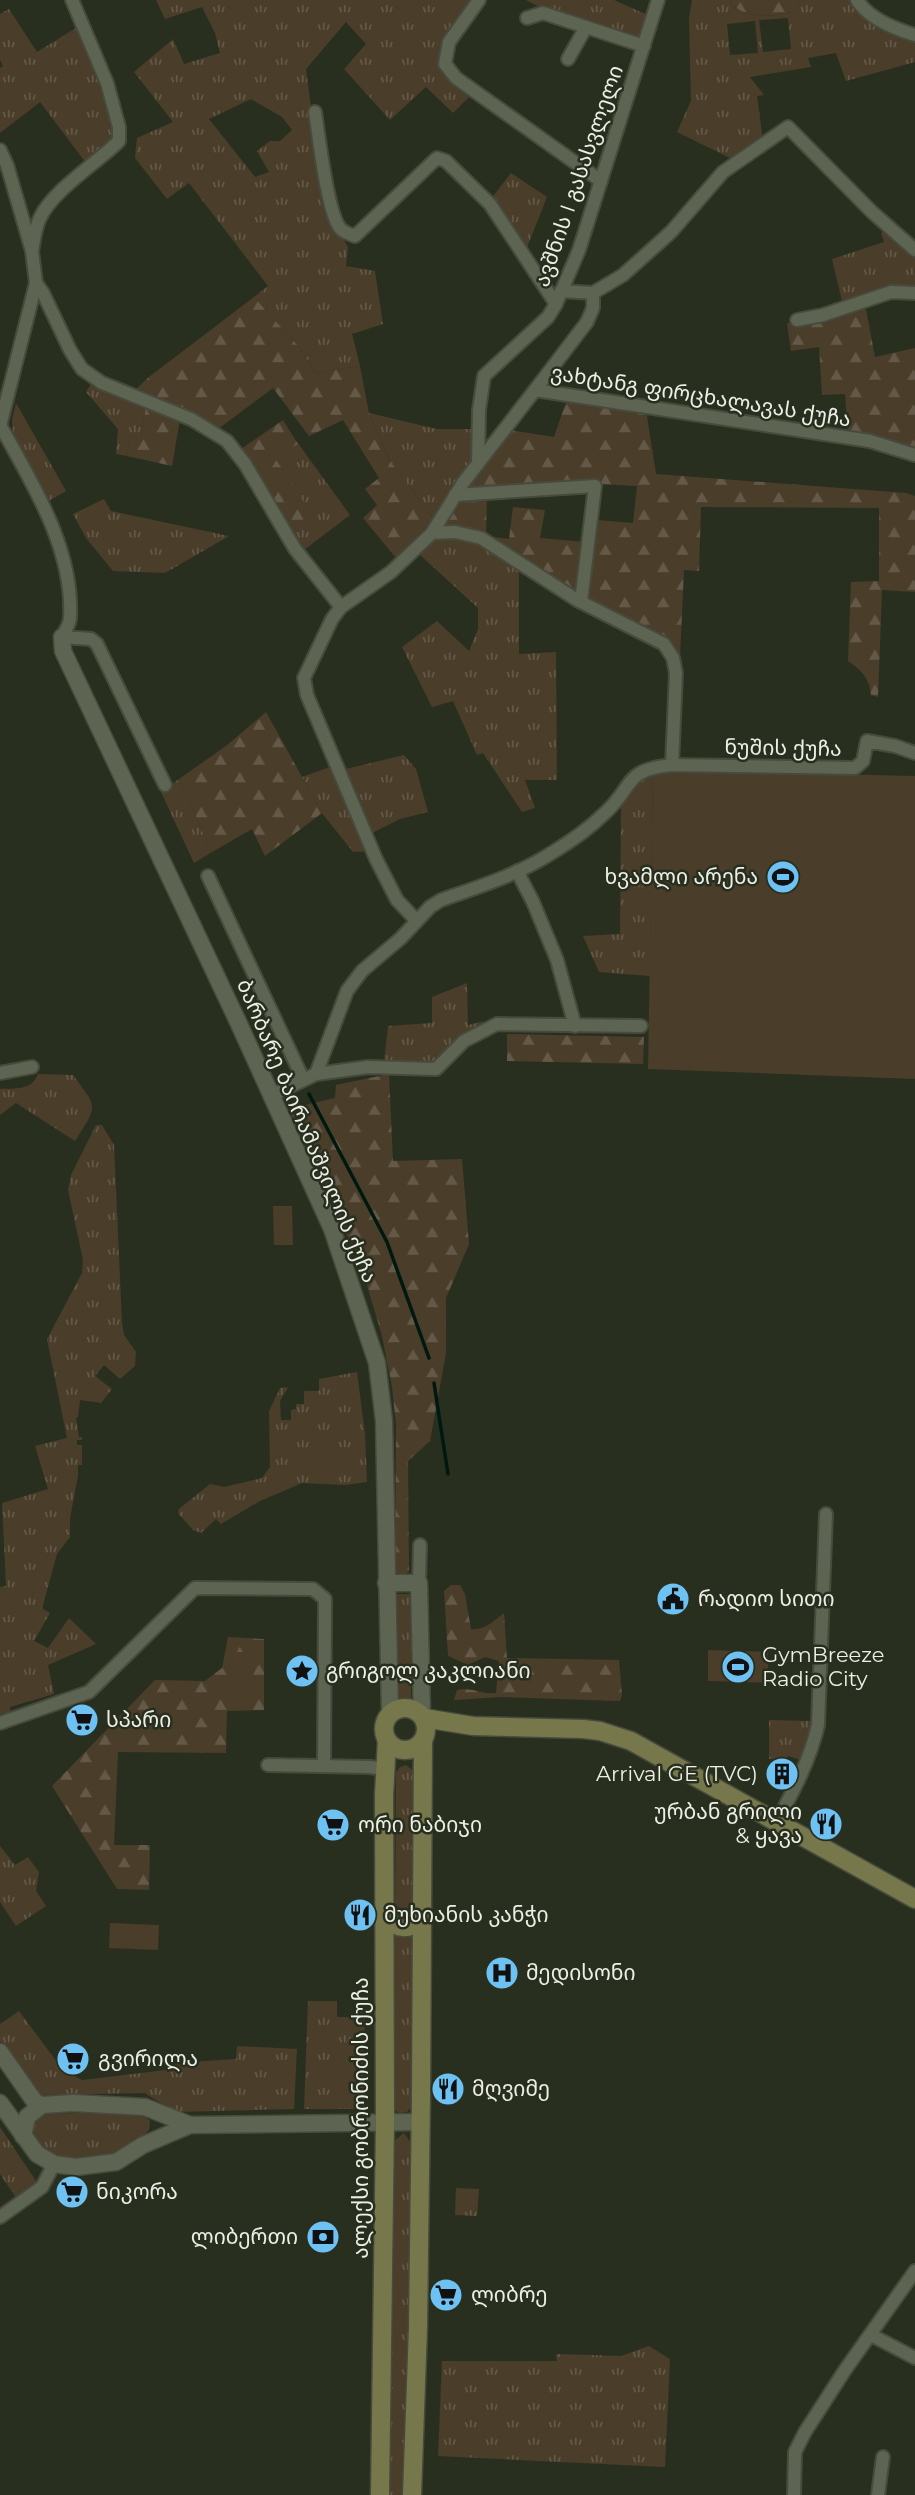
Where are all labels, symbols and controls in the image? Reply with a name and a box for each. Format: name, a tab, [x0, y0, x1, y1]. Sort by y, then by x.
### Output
street label: ავშნის I გასასვლელი	[529, 62, 629, 290]
street label: ვახტანგ ფირცხალავას ქუჩა	[549, 359, 853, 433]
street label: ნუშის ქუჩა	[724, 734, 842, 761]
sports icon: ხვამლი არენა	[764, 858, 802, 896]
place label: ხვამლი არენა	[605, 864, 758, 890]
street label: ბარბარე ბაირამაშვილის ქუჩა	[231, 975, 383, 1287]
public building icon: რადიო სითი	[654, 1580, 692, 1618]
place label: რადიო სითი	[698, 1586, 835, 1612]
place label: GymBreeze Radio City	[762, 1642, 884, 1691]
sports icon: GymBreeze Radio City	[719, 1648, 757, 1686]
place icon: გრიგოლ კაკლიანი	[283, 1652, 321, 1690]
place label: გრიგოლ კაკლიანი	[326, 1658, 531, 1684]
supermarket icon: სპარი	[63, 1701, 101, 1739]
place label: სპარი	[106, 1707, 171, 1732]
building icon: Arrival GE (TVC)	[763, 1755, 801, 1793]
place label: Arrival GE (TVC)	[596, 1761, 758, 1786]
place label: ურბან გრილი & ყავა	[654, 1799, 802, 1848]
restaurant icon: ურბან გრილი & ყავა	[807, 1805, 845, 1843]
supermarket icon: ორი ნაბიჯი	[314, 1806, 352, 1844]
place label: ორი ნაბიჯი	[358, 1812, 482, 1837]
restaurant icon: მუხიანის კანჭი	[341, 1896, 379, 1934]
place label: მუხიანის კანჭი	[384, 1902, 549, 1927]
hospital icon: მედისონი	[483, 1954, 521, 1992]
place label: მედისონი	[526, 1960, 636, 1986]
street label: ალექსი გობრონიძის ქუჩა	[348, 1977, 374, 2259]
supermarket icon: გვირილა	[54, 2040, 92, 2078]
place label: გვირილა	[98, 2046, 198, 2072]
restaurant icon: მღვიმე	[429, 2070, 467, 2108]
place label: მღვიმე	[472, 2076, 550, 2102]
supermarket icon: ნიკორა	[53, 2173, 91, 2211]
place label: ნიკორა	[96, 2179, 178, 2204]
bank icon: ლიბერთი	[304, 2218, 342, 2256]
place label: ლიბერთი	[191, 2224, 298, 2250]
supermarket icon: ლიბრე	[427, 2276, 465, 2314]
place label: ლიბრე	[471, 2282, 548, 2308]

